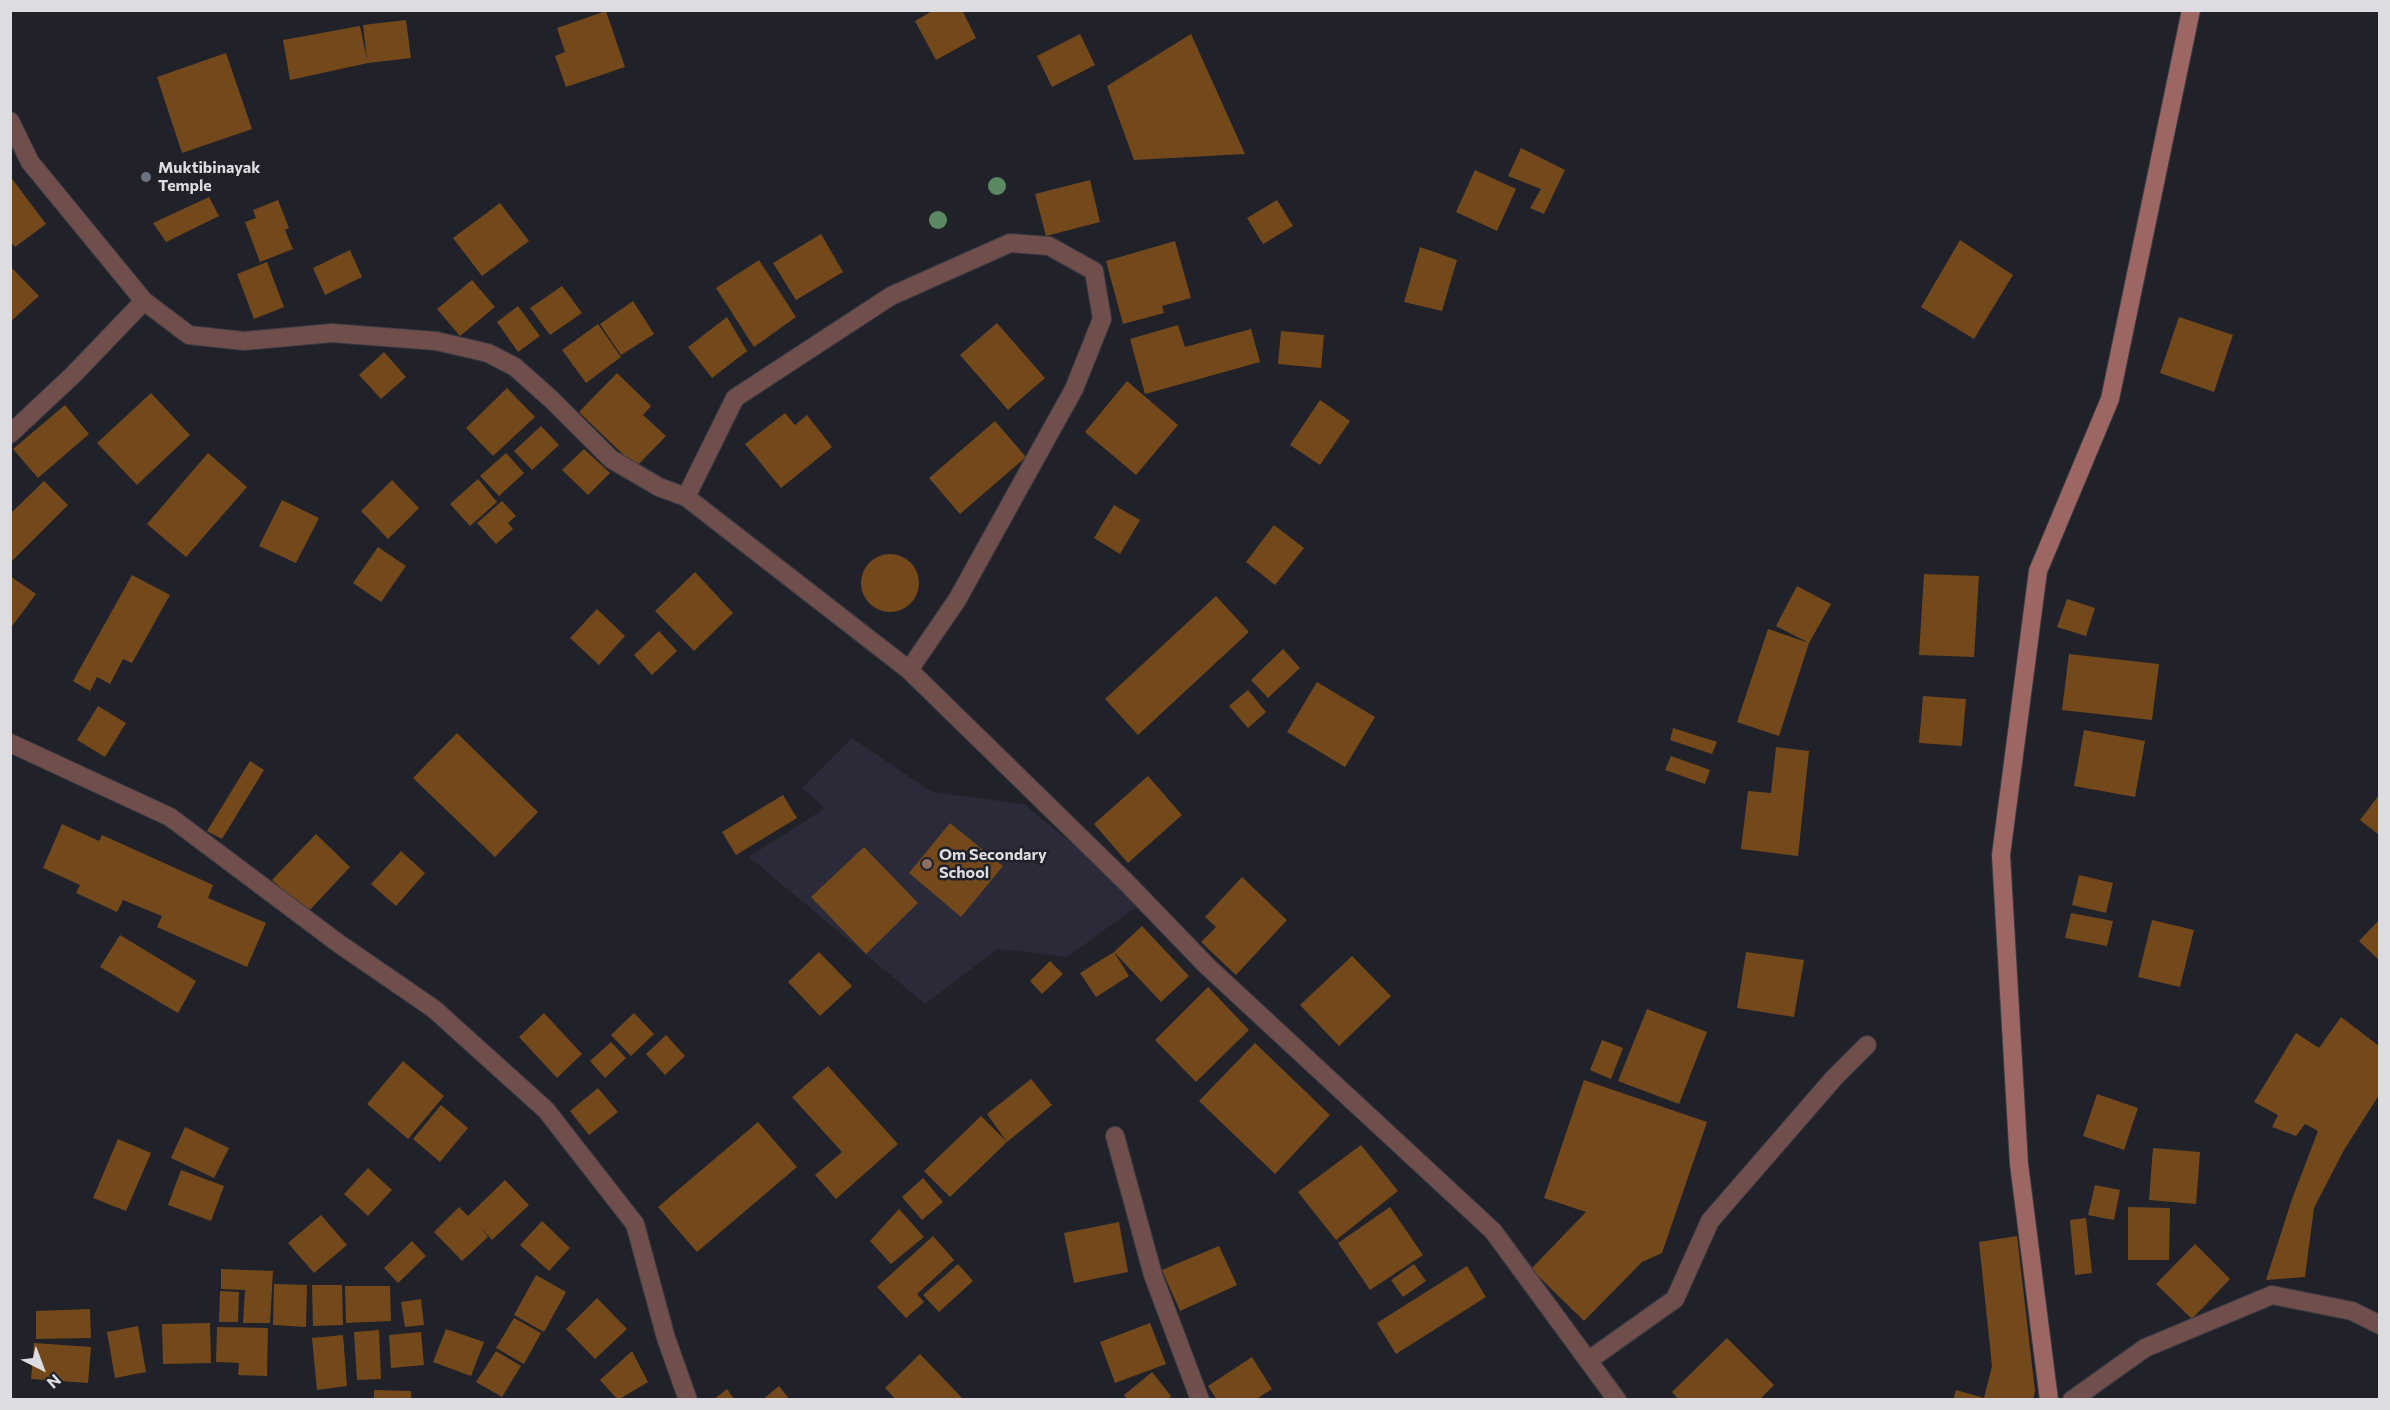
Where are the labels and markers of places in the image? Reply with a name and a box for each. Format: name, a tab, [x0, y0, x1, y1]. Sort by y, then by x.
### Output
place label: Muktibinayak Temple	[158, 158, 260, 196]
marker: Muktibinayak Temple	[139, 170, 153, 184]
place label: Om Secondary School	[939, 845, 1047, 883]
marker: Om Secondary School	[920, 857, 934, 871]

